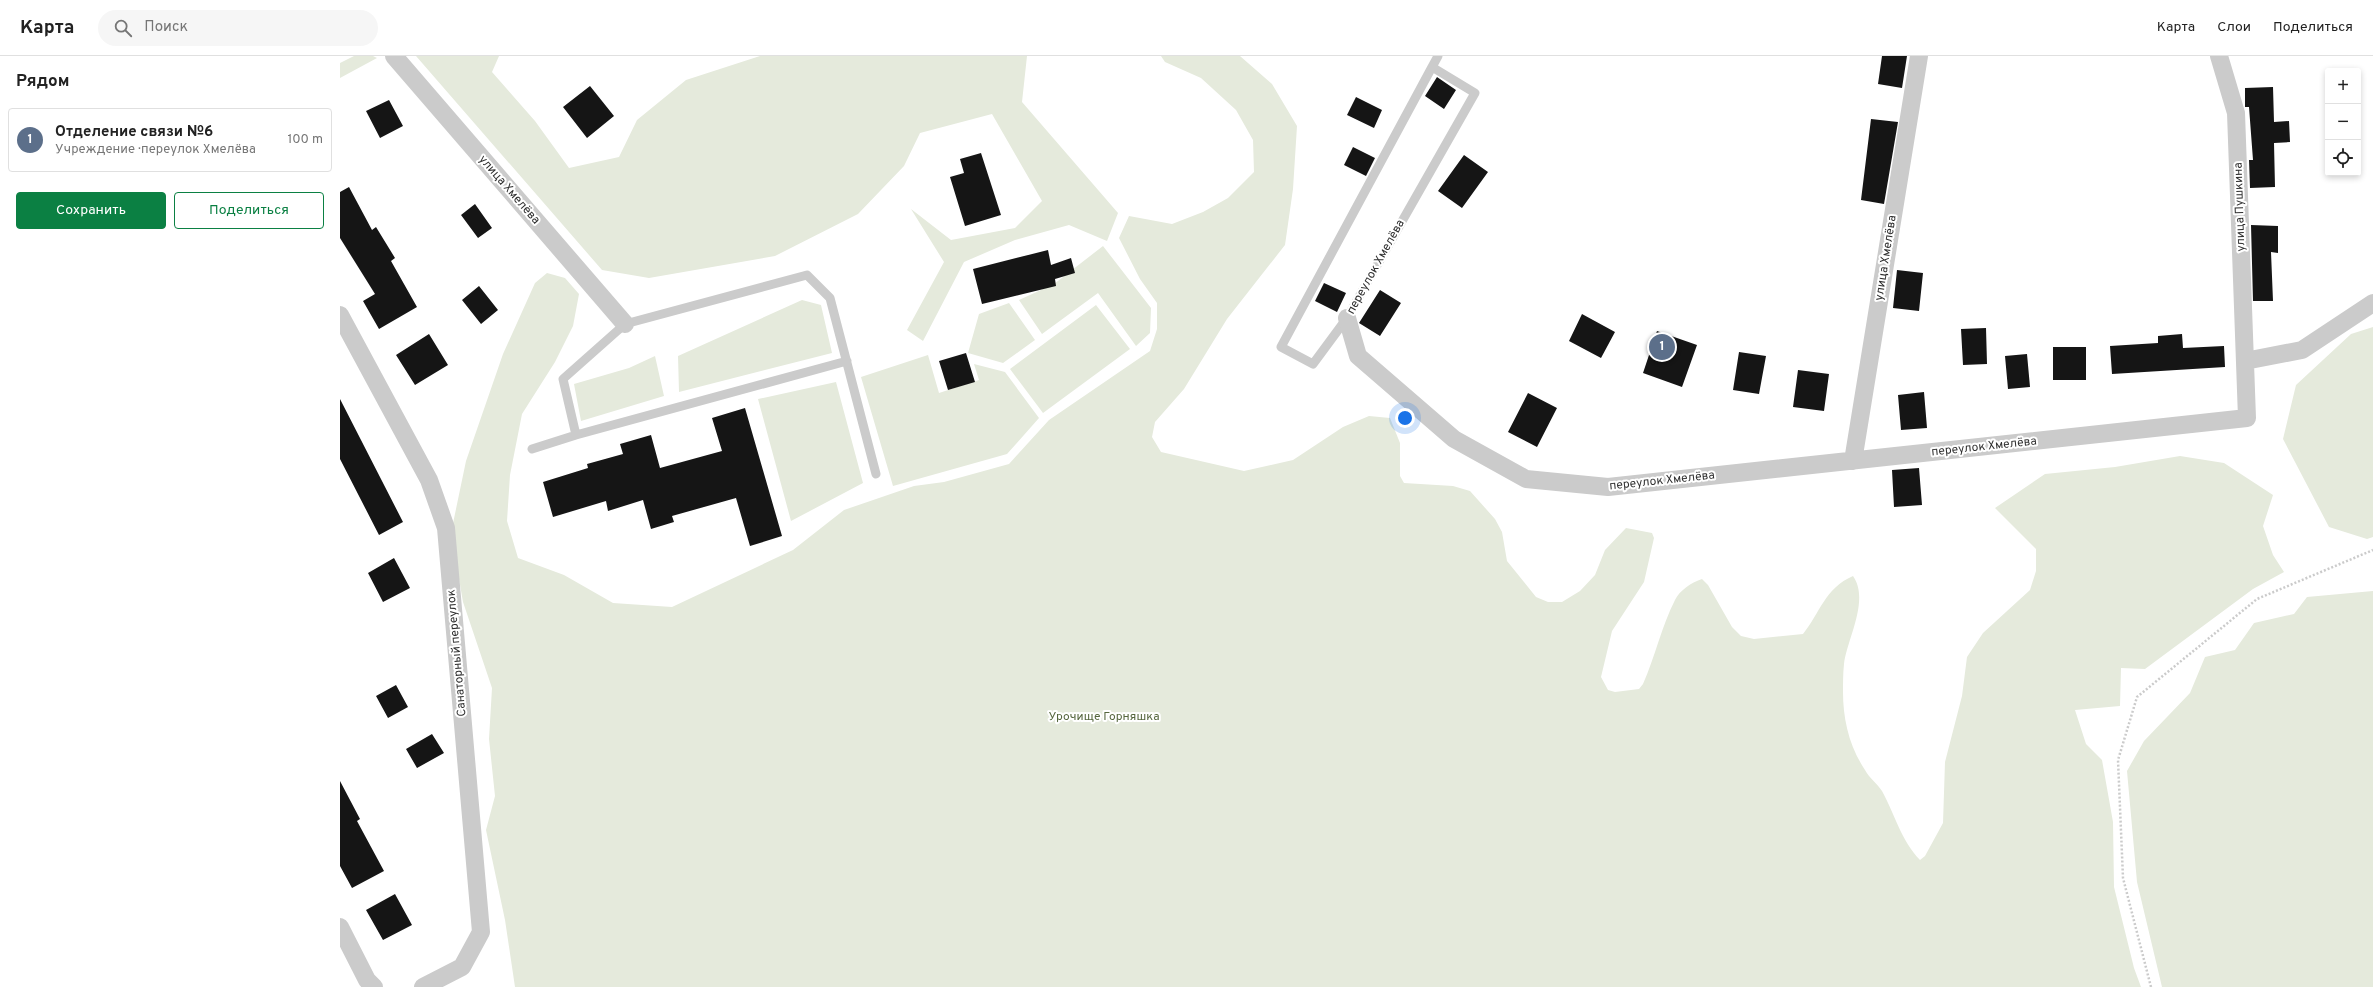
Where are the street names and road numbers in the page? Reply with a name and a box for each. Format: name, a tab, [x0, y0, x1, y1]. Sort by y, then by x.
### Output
street label: улица Хмелёва	[475, 152, 543, 228]
street label: улица Пушкина	[2230, 162, 2250, 252]
street label: улица Хмелёва	[1871, 214, 1901, 302]
street label: переулок Хмелёва	[1343, 217, 1409, 317]
street label: переулок Хмелёва	[1930, 434, 2038, 460]
street label: переулок Хмелёва	[1608, 468, 1716, 494]
street label: Санаторный переулок	[443, 589, 471, 717]

